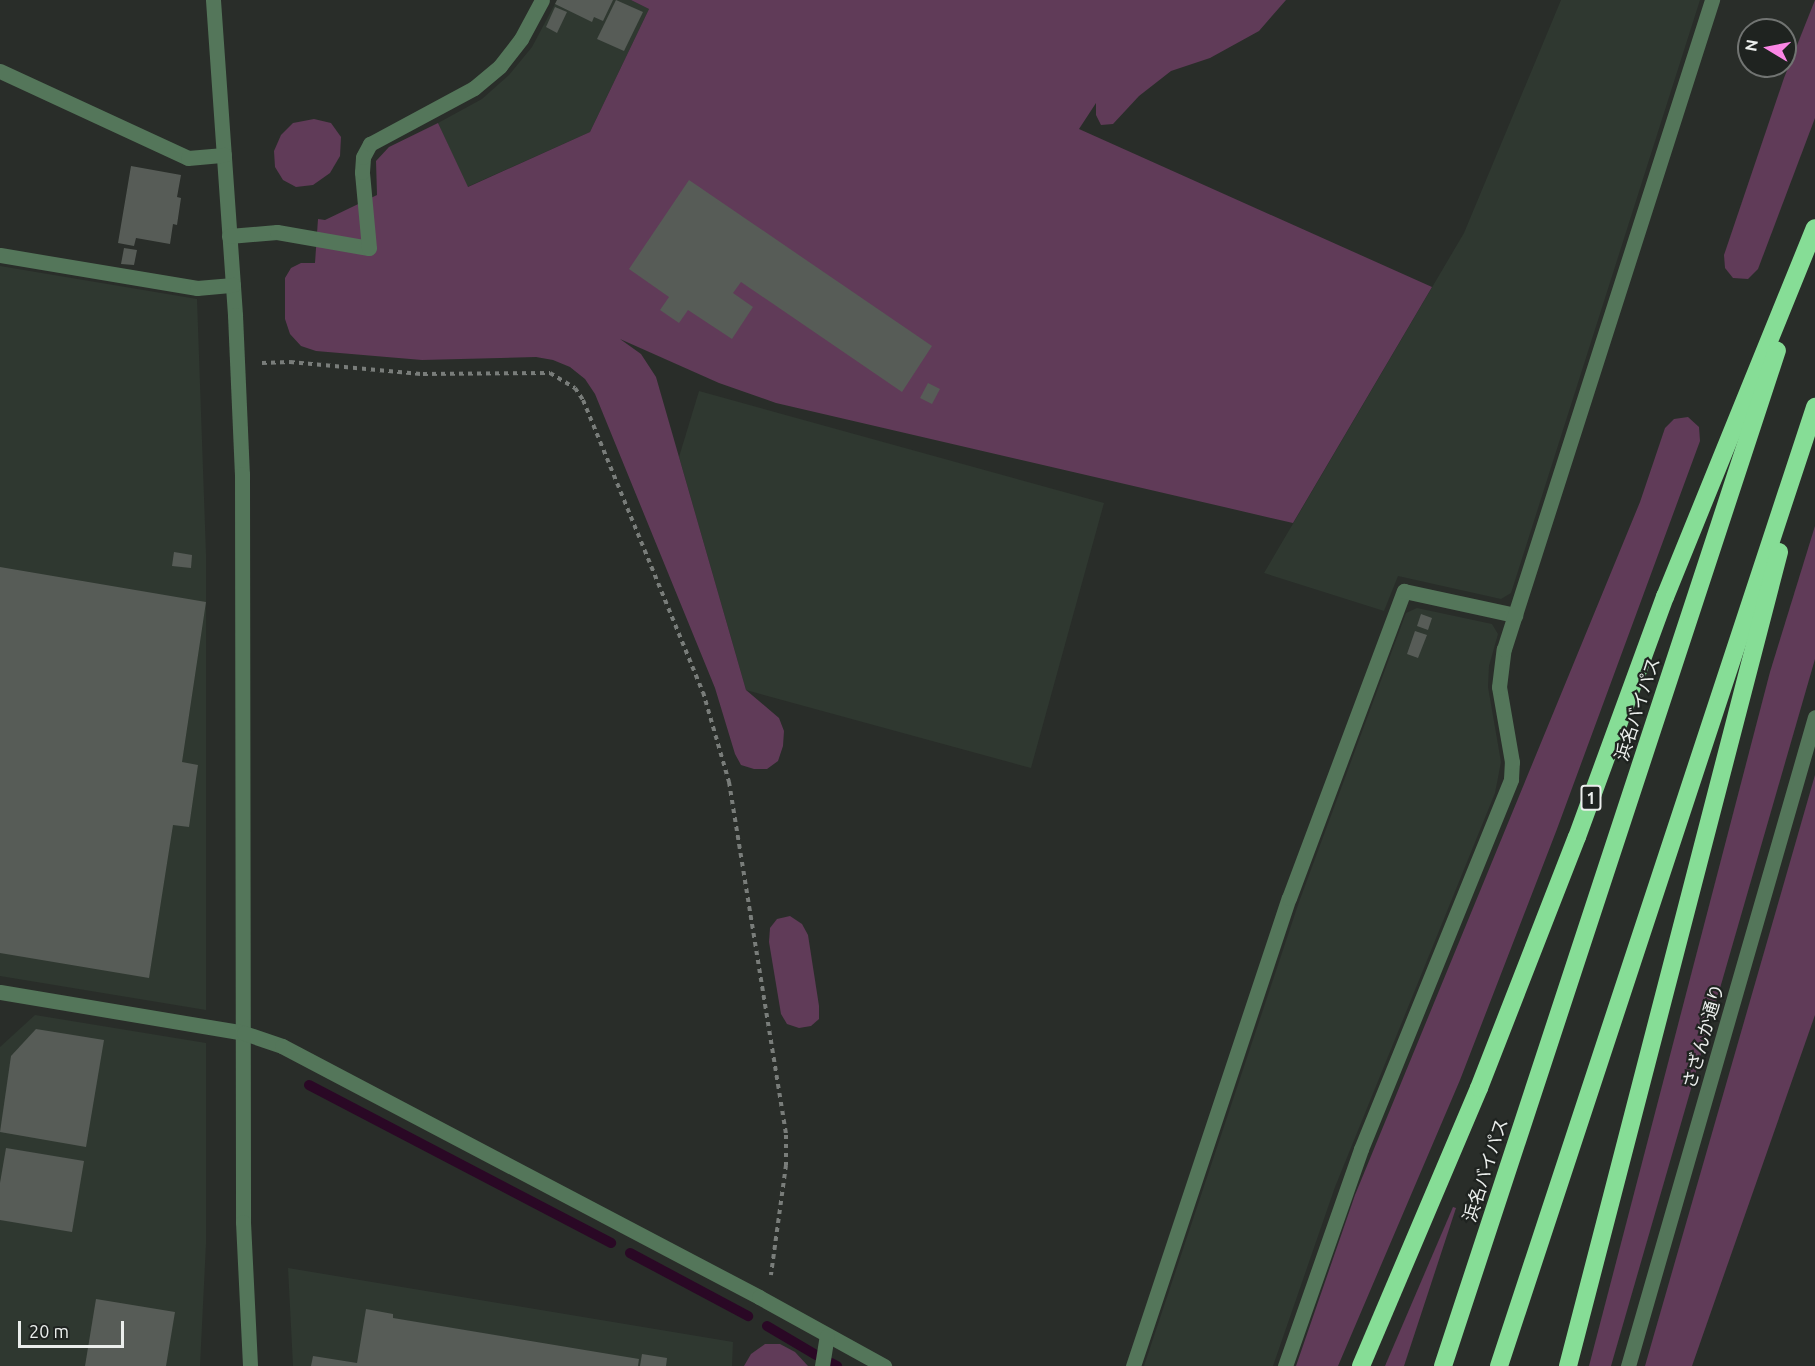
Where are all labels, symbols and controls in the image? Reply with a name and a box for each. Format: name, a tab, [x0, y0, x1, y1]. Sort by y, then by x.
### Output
north arrow	[1737, 18, 1797, 78]
text: N	[1741, 38, 1761, 53]
street label: 浜名バイパス	[1610, 654, 1664, 764]
road number: 1	[1579, 785, 1603, 811]
street label: さざんか通り	[1678, 981, 1728, 1091]
street label: 浜名バイパス	[1458, 1115, 1512, 1225]
scale bar	[21, 1309, 128, 1347]
text: 20 m	[29, 1321, 69, 1341]

